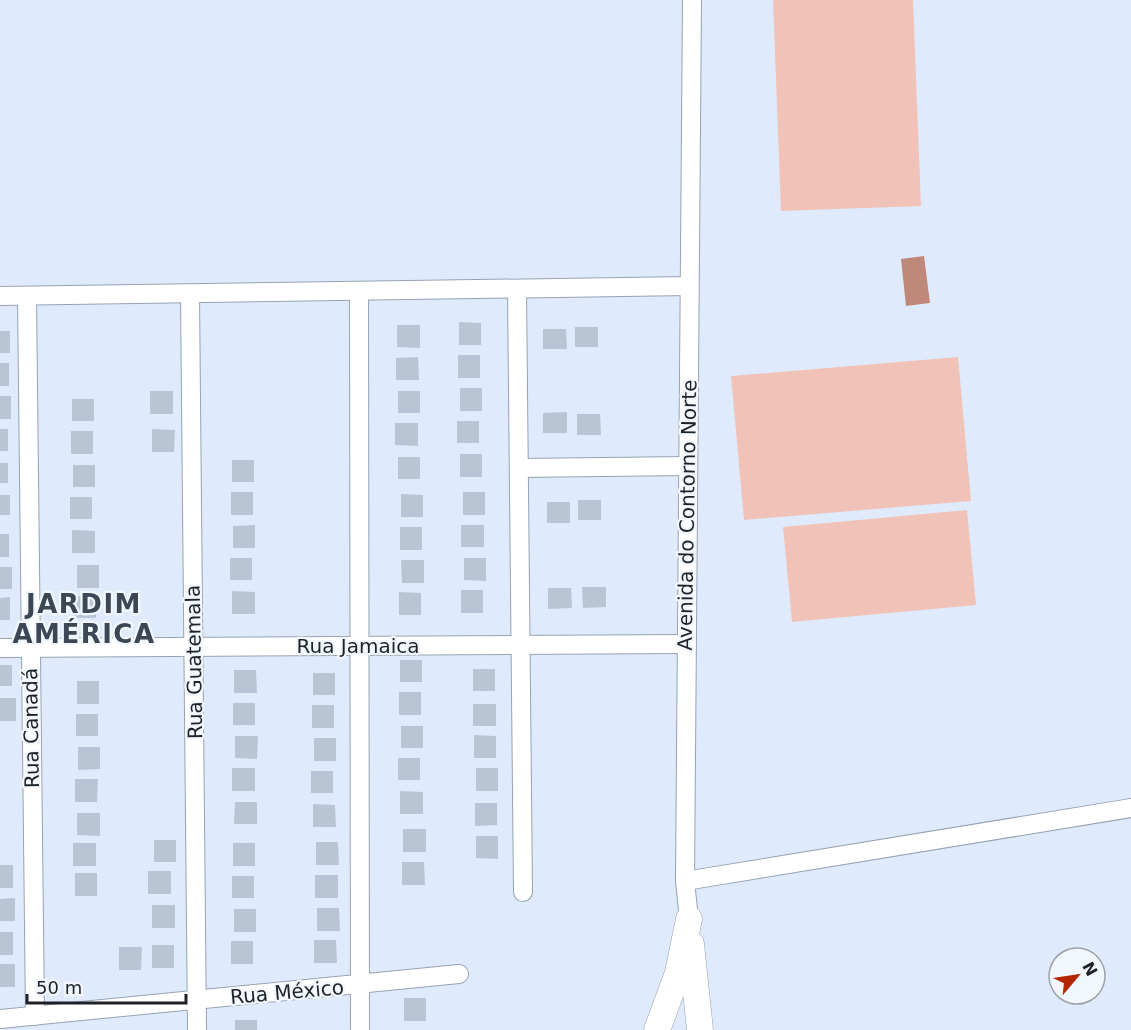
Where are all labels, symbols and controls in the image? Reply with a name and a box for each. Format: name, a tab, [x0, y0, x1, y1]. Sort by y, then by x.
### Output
street label: Avenida do Contorno Norte	[673, 379, 701, 651]
street label: Rua Guatemala	[181, 585, 207, 739]
district label: JARDIM AMÉRICA	[12, 589, 156, 649]
street label: Rua Jamaica	[297, 634, 420, 658]
street label: Rua Canadá	[18, 668, 44, 788]
north arrow	[1047, 946, 1107, 1006]
text: N	[1078, 959, 1101, 979]
scale bar	[27, 967, 186, 1005]
street label: Rua México	[229, 975, 345, 1009]
text: 50 m	[36, 977, 82, 998]

